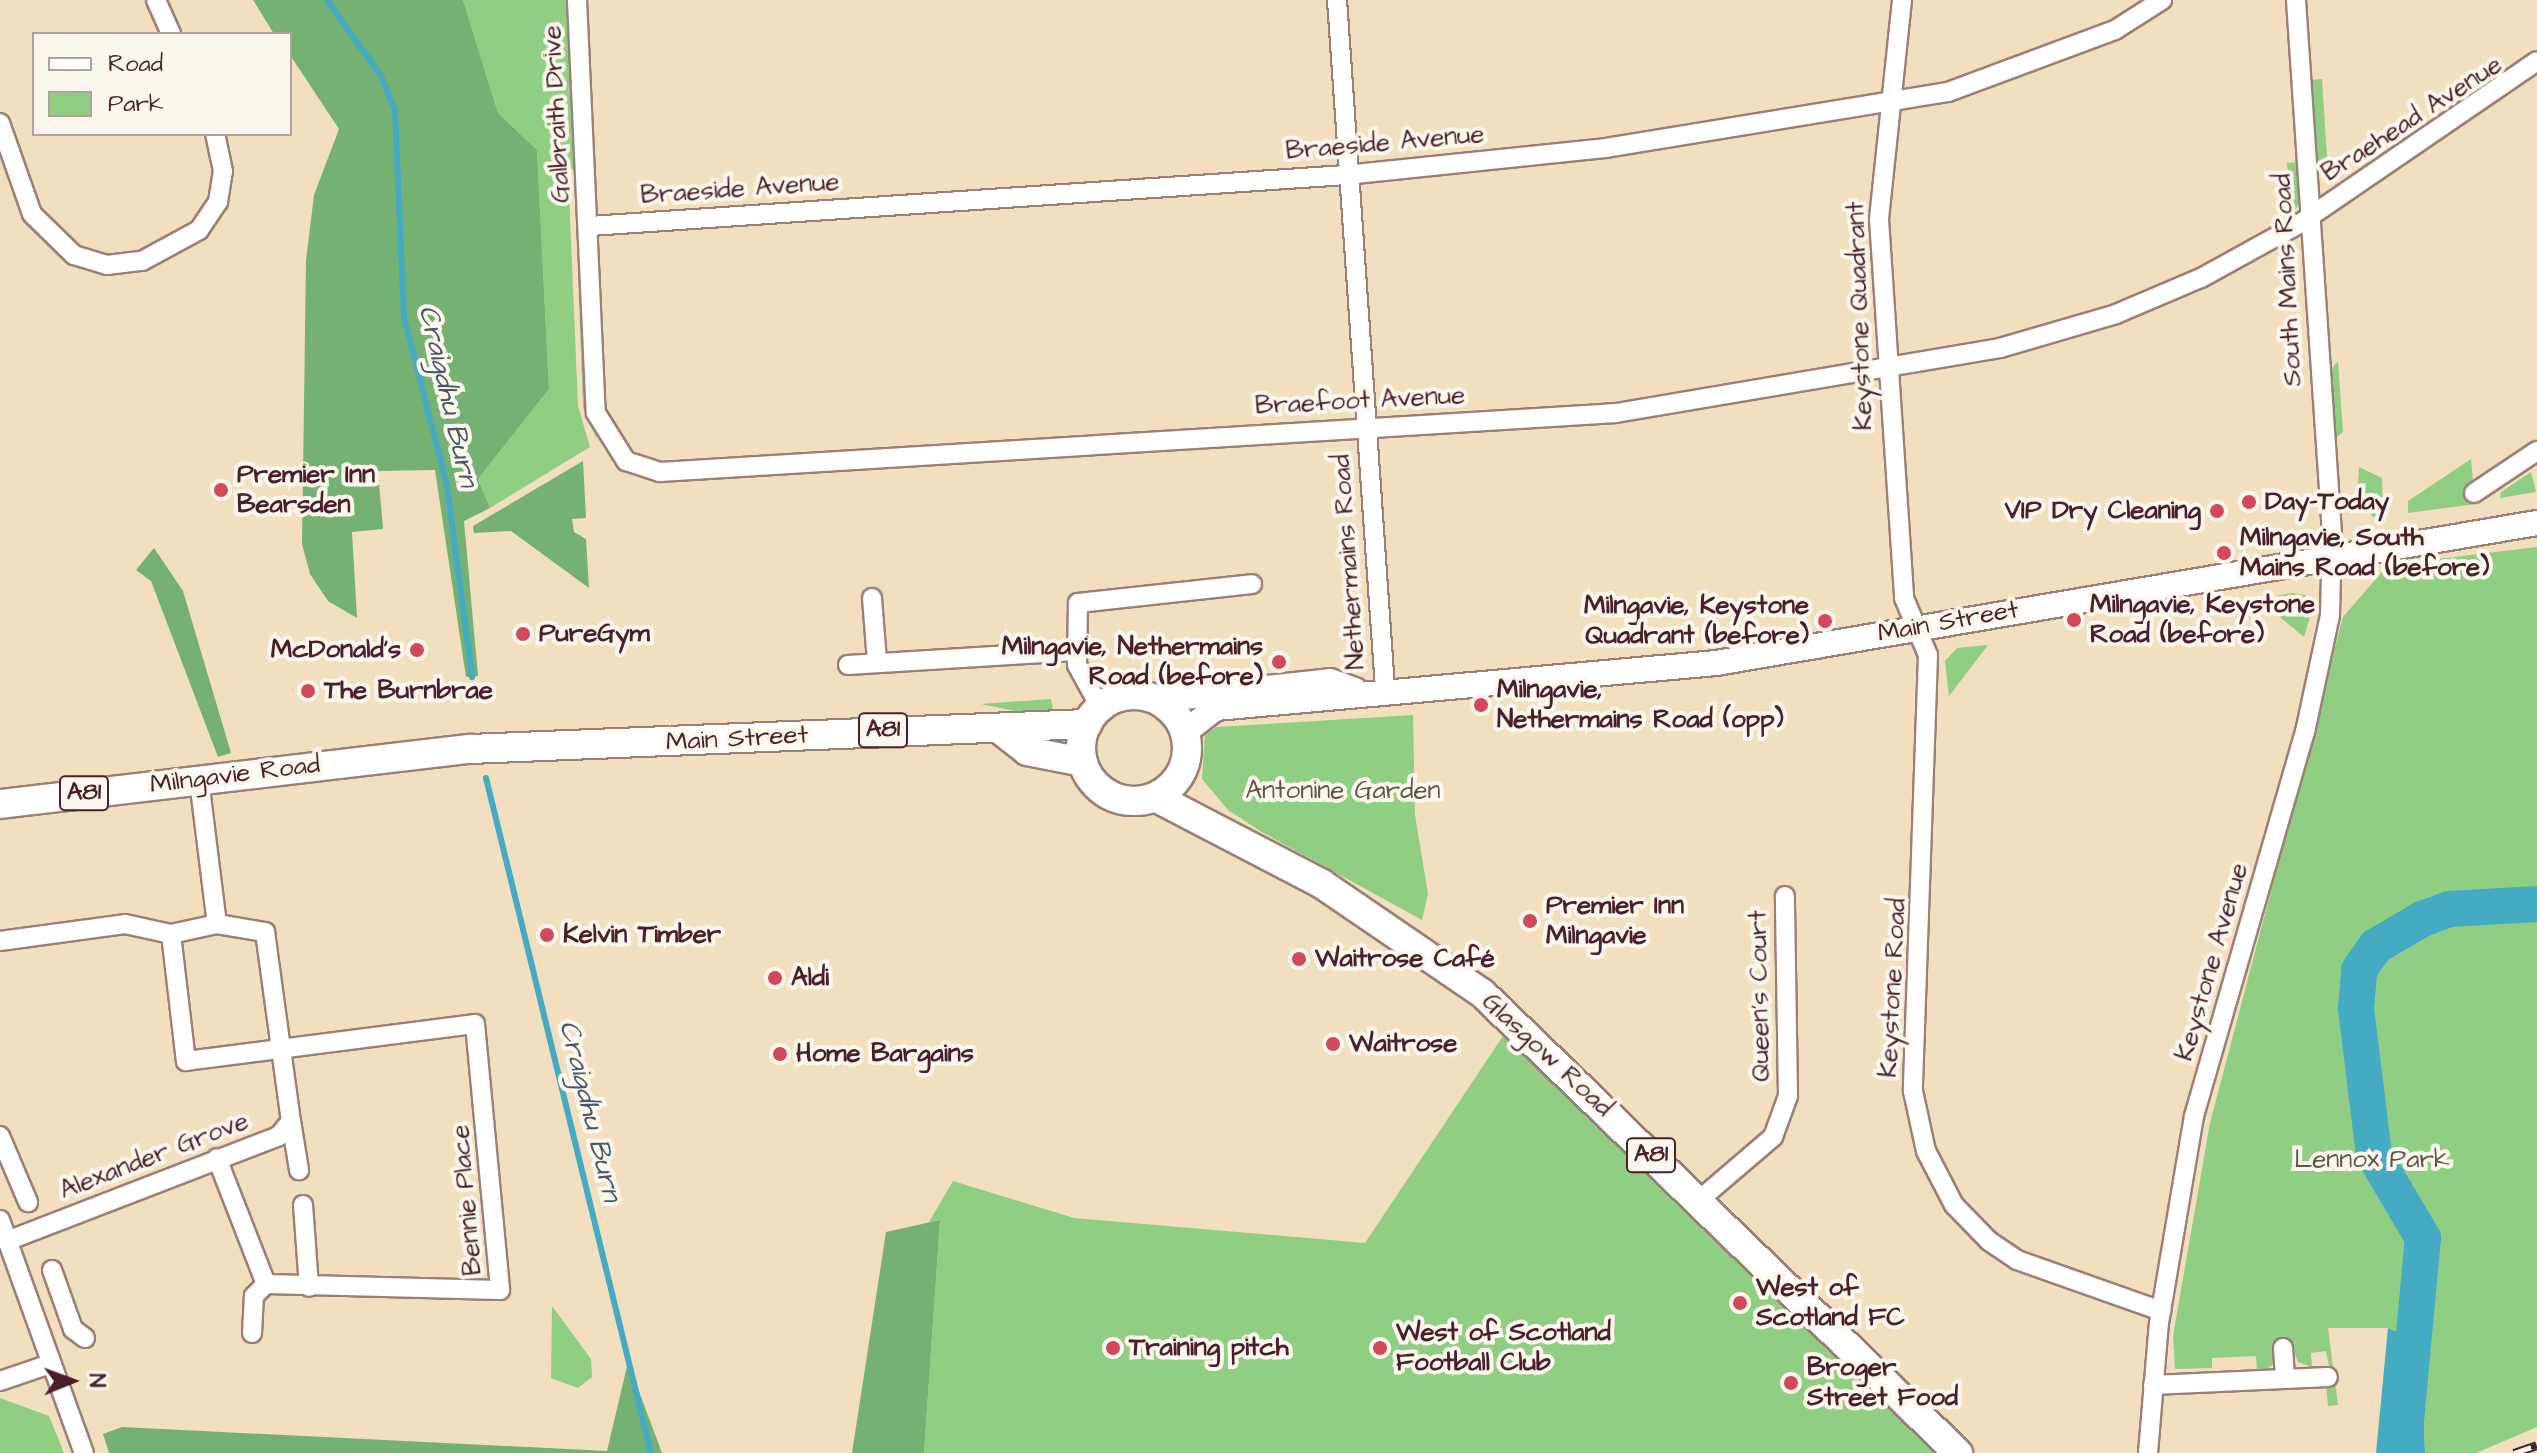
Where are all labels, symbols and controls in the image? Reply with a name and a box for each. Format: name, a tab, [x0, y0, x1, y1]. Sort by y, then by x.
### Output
street label: Galbraith Drive	[537, 24, 577, 204]
legend	[32, 32, 292, 136]
text: Road	[108, 47, 163, 81]
street label: Braehead Avenue	[2316, 49, 2508, 189]
text: Park	[108, 87, 164, 121]
street label: Braeside Avenue	[1284, 119, 1486, 167]
street label: Braeside Avenue	[639, 166, 841, 212]
street label: South Mains Road	[2267, 173, 2309, 387]
street label: Keystone Quadrant	[1840, 201, 1880, 431]
water label: Craigdhu Burn	[411, 302, 485, 490]
street label: Braefoot Avenue	[1254, 380, 1466, 422]
street label: Nethermains Road	[1326, 453, 1372, 671]
place label: Premier Inn Bearsden	[237, 459, 375, 520]
marker: Premier Inn Bearsden	[212, 481, 230, 499]
place label: Day-Today	[2265, 486, 2389, 518]
marker: Day-Today	[2240, 493, 2258, 511]
place label: VIP Dry Cleaning	[2005, 495, 2201, 527]
marker: VIP Dry Cleaning	[2208, 502, 2226, 520]
place label: Milngavie, South Mains Road (before)	[2240, 522, 2489, 584]
marker: Milngavie, South Mains Road (before)	[2215, 544, 2233, 562]
place label: Milngavie, Keystone Road (before)	[2090, 589, 2315, 650]
place label: Milngavie, Keystone Quadrant (before)	[1584, 590, 1809, 652]
street label: Main Street	[1875, 594, 2021, 650]
marker: Milngavie, Keystone Road (before)	[2065, 611, 2083, 629]
marker: Milngavie, Keystone Quadrant (before)	[1816, 612, 1834, 630]
place label: PureGym	[539, 618, 650, 650]
marker: PureGym	[514, 625, 532, 643]
place label: Milngavie, Nethermains Road (before)	[1002, 631, 1263, 692]
place label: McDonald's	[271, 634, 401, 666]
marker: McDonald's	[408, 641, 426, 659]
marker: Milngavie, Nethermains Road (before)	[1270, 653, 1288, 671]
place label: Milngavie, Nethermains Road (opp)	[1497, 674, 1784, 736]
place label: The Burnbrae	[324, 675, 493, 707]
marker: The Burnbrae	[299, 682, 317, 700]
marker: Milngavie, Nethermains Road (opp)	[1472, 696, 1490, 714]
road number: A81	[857, 710, 909, 750]
street label: Main Street	[665, 720, 809, 758]
street label: Milngavie Road	[148, 749, 322, 801]
road number: A81	[58, 773, 110, 813]
park label: Antonine Garden	[1245, 775, 1441, 807]
street label: Keystone Avenue	[2169, 860, 2255, 1064]
place label: Premier Inn Milngavie	[1546, 890, 1684, 952]
street label: Keystone Road	[1873, 898, 1913, 1078]
street label: Queen's Court	[1743, 910, 1777, 1082]
marker: Premier Inn Milngavie	[1521, 912, 1539, 930]
place label: Kelvin Timber	[563, 919, 721, 951]
marker: Kelvin Timber	[538, 926, 556, 944]
place label: Waitrose Café	[1315, 943, 1495, 975]
marker: Waitrose Café	[1290, 950, 1308, 968]
place label: Aldi	[791, 962, 829, 994]
marker: Aldi	[766, 969, 784, 987]
street label: Glasgow Road	[1475, 986, 1619, 1124]
water label: Craigdhu Burn	[551, 1017, 629, 1205]
place label: Waitrose	[1349, 1028, 1457, 1060]
marker: Waitrose	[1324, 1035, 1342, 1053]
place label: Home Bargains	[796, 1038, 974, 1070]
marker: Home Bargains	[771, 1045, 789, 1063]
street label: Alexander Grove	[55, 1106, 253, 1206]
street label: Bennie Place	[445, 1123, 489, 1277]
road number: A81	[1625, 1135, 1677, 1175]
park label: Lennox Park	[2294, 1144, 2450, 1176]
place label: West of Scotland FC	[1756, 1272, 1905, 1334]
marker: West of Scotland FC	[1731, 1294, 1749, 1312]
place label: West of Scotland Football Club	[1396, 1317, 1611, 1378]
place label: Training pitch	[1129, 1332, 1289, 1364]
marker: Training pitch	[1104, 1339, 1122, 1357]
marker: West of Scotland Football Club	[1371, 1339, 1389, 1357]
north arrow	[32, 1341, 112, 1421]
place label: Broger Street Food	[1807, 1352, 1958, 1414]
text: N	[81, 1373, 112, 1388]
marker: Broger Street Food	[1782, 1374, 1800, 1392]

